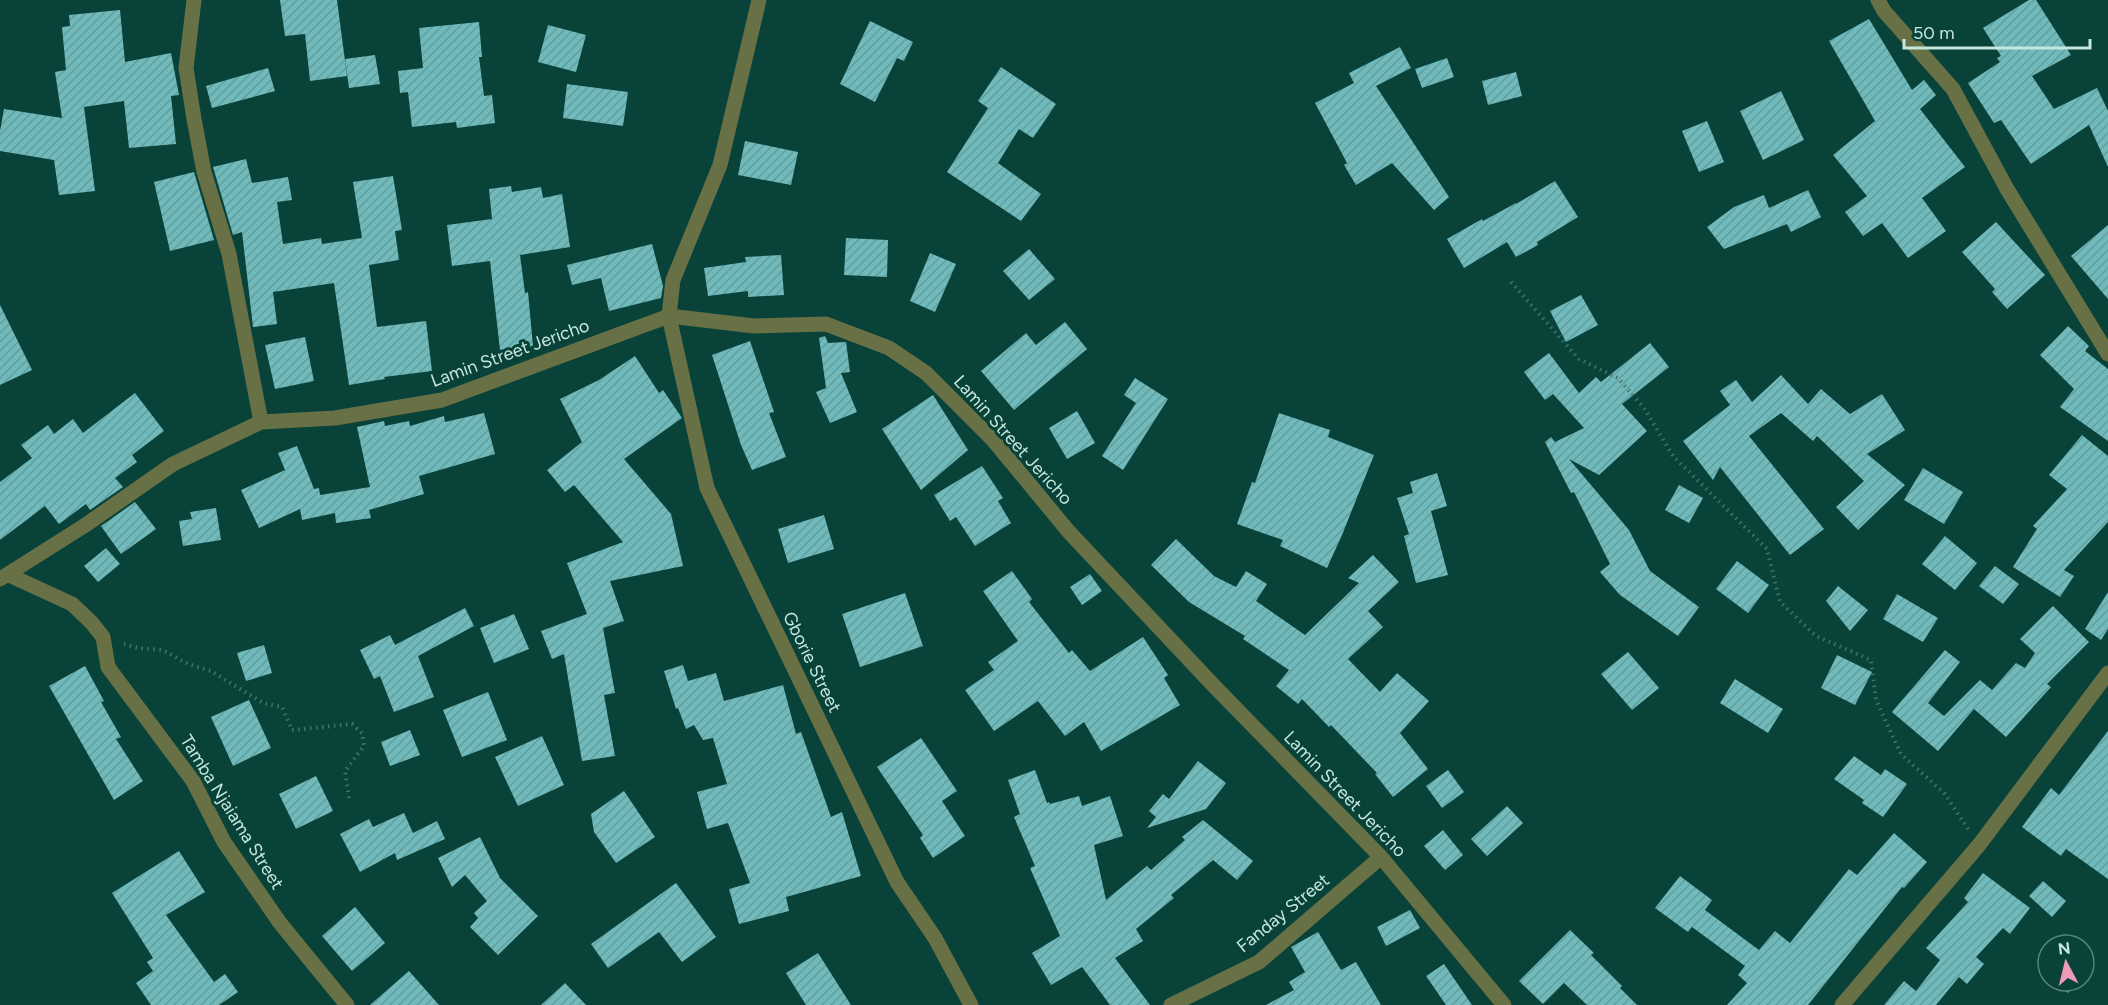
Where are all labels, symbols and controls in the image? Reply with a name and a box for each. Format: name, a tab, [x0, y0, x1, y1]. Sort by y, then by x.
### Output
scale bar	[1904, 12, 2090, 50]
text: 50 m	[1913, 22, 1955, 44]
street label: Lamin Street Jericho	[428, 314, 592, 392]
street label: Lamin Street Jericho	[949, 371, 1077, 509]
street label: Gborie Street	[778, 608, 846, 716]
street label: Lamin Street Jericho	[1279, 726, 1411, 862]
street label: Tamba Njaiama Street	[175, 731, 289, 894]
street label: Fanday Street	[1232, 869, 1334, 957]
north arrow	[2036, 933, 2096, 993]
text: N	[2057, 938, 2072, 959]

